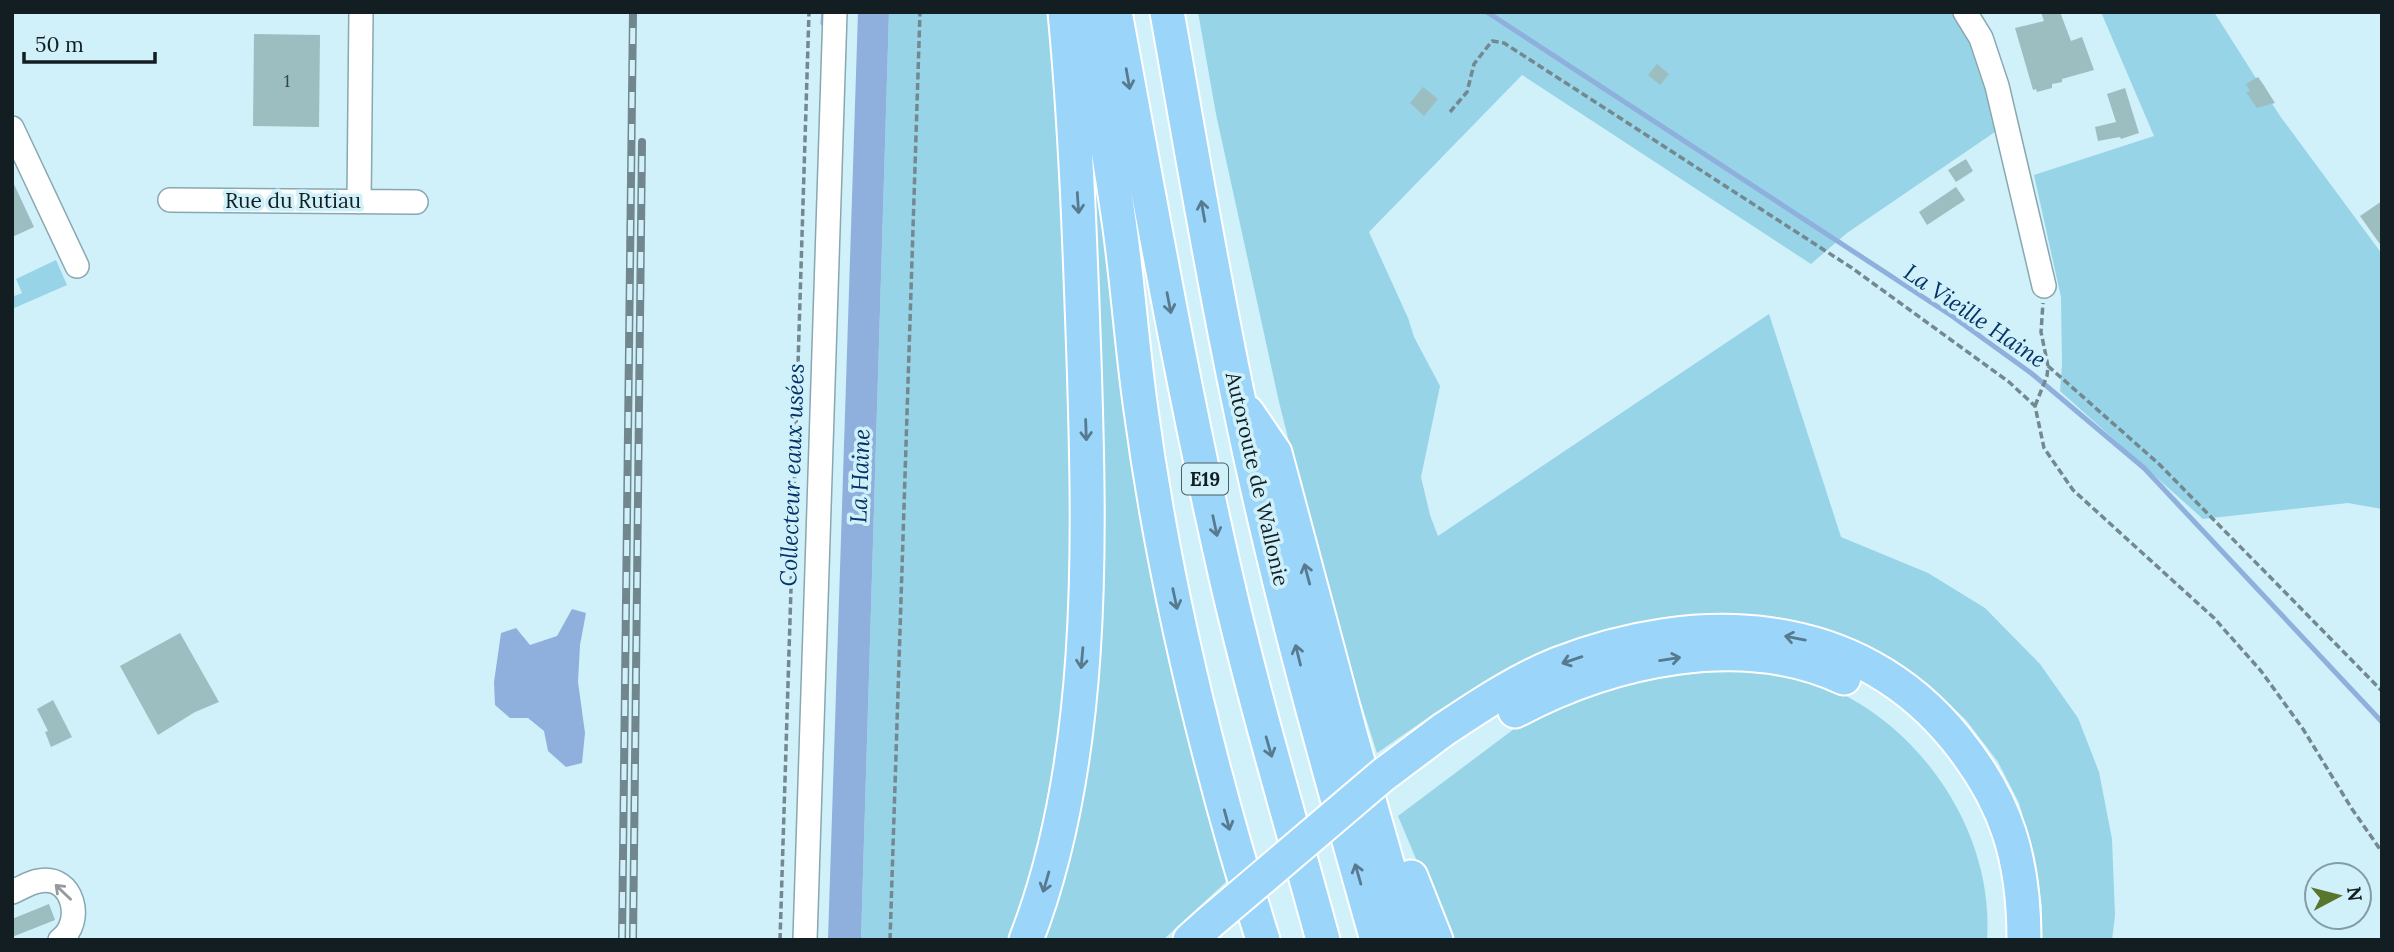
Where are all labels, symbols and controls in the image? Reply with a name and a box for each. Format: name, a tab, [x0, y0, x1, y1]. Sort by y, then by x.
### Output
scale bar	[24, 21, 156, 65]
text: 50 m	[35, 31, 84, 58]
one-way arrow	[1121, 67, 1135, 90]
house number: 1	[284, 69, 290, 92]
street label: Rue du Rutiau	[225, 187, 361, 214]
one-way arrow	[1072, 191, 1085, 214]
one-way arrow	[1196, 201, 1209, 223]
water label: La Vieille Haine	[1899, 257, 2052, 374]
one-way arrow	[1163, 291, 1177, 314]
water label: Collecteur eaux usées	[773, 363, 810, 587]
street label: Autoroute de Wallonie	[1219, 368, 1295, 589]
one-way arrow	[1079, 419, 1093, 442]
water label: La Haine	[843, 428, 876, 524]
road number: E19	[1182, 464, 1228, 494]
one-way arrow	[1209, 514, 1223, 537]
one-way arrow	[1300, 563, 1313, 586]
one-way arrow	[1168, 587, 1182, 610]
one-way arrow	[1784, 631, 1807, 645]
one-way arrow	[1291, 644, 1304, 666]
one-way arrow	[1075, 646, 1088, 668]
one-way arrow	[1658, 652, 1681, 665]
one-way arrow	[1561, 655, 1583, 667]
one-way arrow	[1264, 736, 1277, 758]
one-way arrow	[1221, 808, 1234, 831]
north arrow	[2303, 861, 2373, 931]
one-way arrow	[1351, 863, 1364, 886]
one-way arrow	[1039, 870, 1052, 893]
one-way arrow	[55, 884, 73, 901]
text: N	[2342, 885, 2368, 903]

